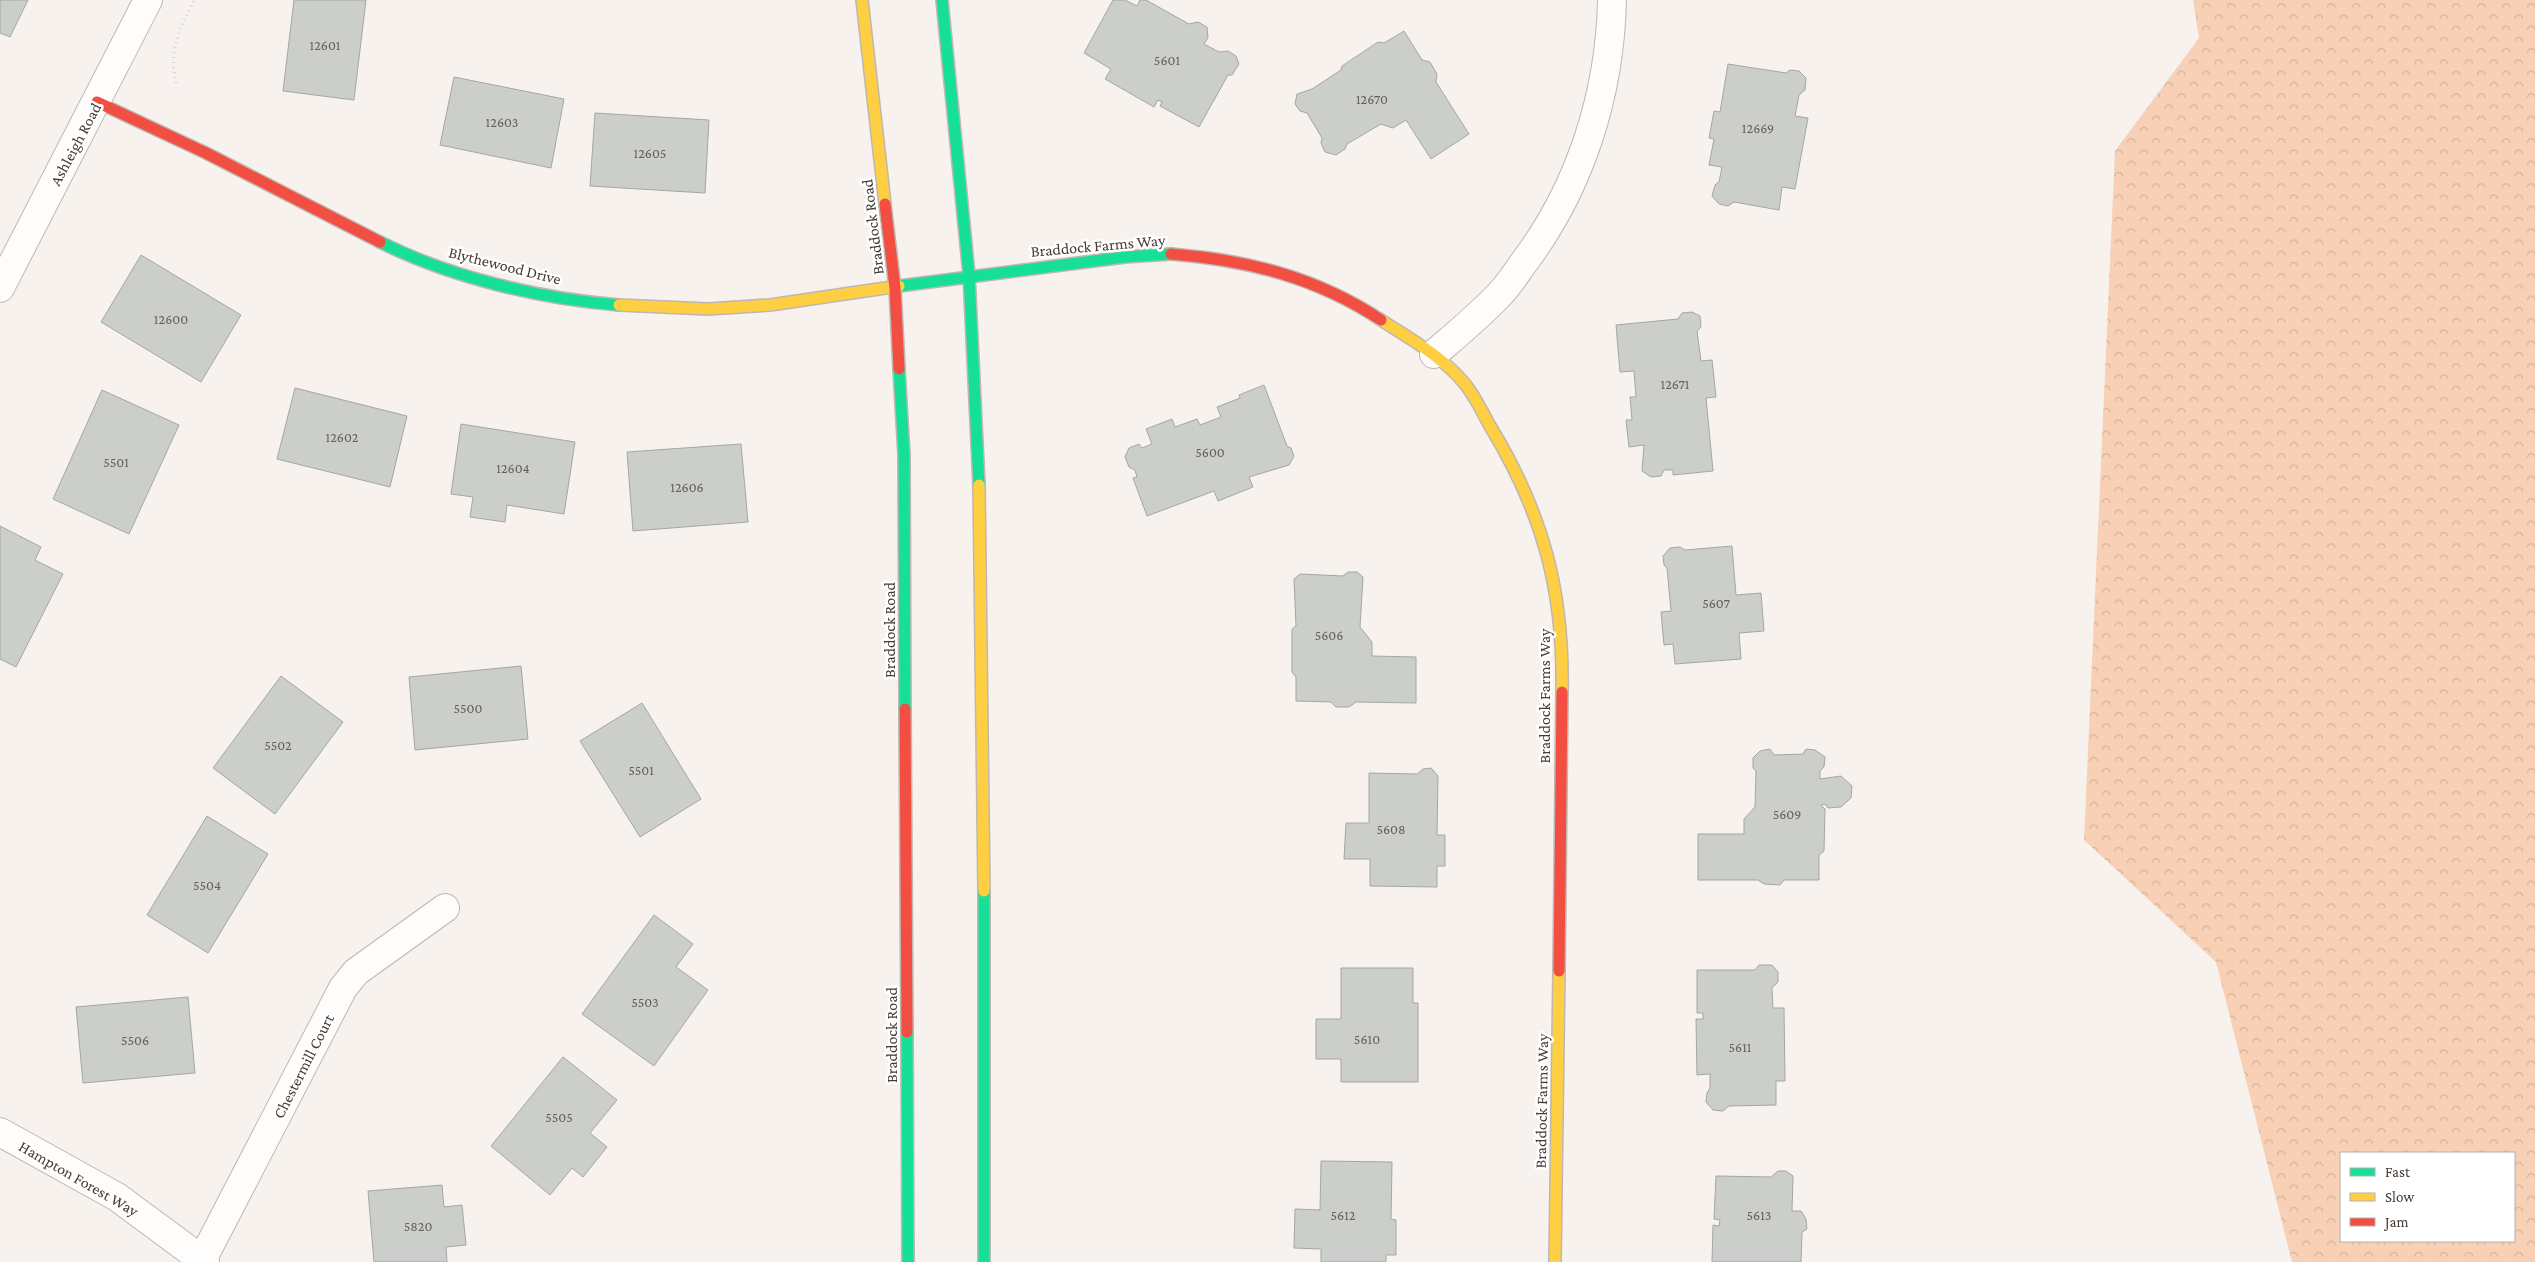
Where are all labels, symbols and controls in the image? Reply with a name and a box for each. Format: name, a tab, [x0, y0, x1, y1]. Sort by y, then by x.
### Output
house number: 12601	[310, 37, 341, 53]
house number: 5601	[1154, 52, 1180, 68]
house number: 12670	[1356, 91, 1388, 107]
street label: Ashleigh Road	[47, 99, 105, 189]
house number: 12603	[486, 114, 518, 130]
house number: 12669	[1742, 120, 1774, 136]
house number: 12605	[634, 145, 666, 161]
street label: Braddock Road	[858, 178, 887, 276]
street label: Braddock Farms Way	[1030, 231, 1167, 261]
street label: Blythewood Drive	[447, 243, 563, 289]
house number: 12600	[154, 311, 188, 327]
house number: 12671	[1661, 376, 1690, 392]
house number: 12602	[326, 429, 359, 445]
house number: 5600	[1195, 444, 1225, 460]
house number: 5501	[103, 454, 129, 470]
house number: 12604	[496, 460, 530, 476]
house number: 12606	[670, 479, 704, 495]
street label: Braddock Road	[881, 581, 898, 678]
house number: 5607	[1702, 595, 1730, 611]
house number: 5606	[1315, 627, 1343, 643]
street label: Braddock Farms Way	[1536, 628, 1554, 763]
house number: 5500	[454, 700, 483, 716]
house number: 5502	[264, 737, 292, 753]
house number: 5501	[628, 762, 654, 778]
house number: 5609	[1773, 806, 1801, 822]
house number: 5608	[1376, 821, 1406, 837]
house number: 5504	[193, 877, 221, 893]
street label: Braddock Road	[883, 986, 900, 1083]
house number: 5503	[631, 994, 659, 1010]
street label: Chestermill Court	[270, 1011, 337, 1121]
house number: 5610	[1354, 1031, 1380, 1047]
house number: 5506	[121, 1032, 149, 1048]
street label: Braddock Farms Way	[1532, 1033, 1552, 1169]
house number: 5611	[1728, 1039, 1752, 1055]
house number: 5505	[545, 1109, 573, 1125]
street label: Hampton Forest Way	[16, 1137, 142, 1221]
legend	[2340, 1152, 2515, 1242]
text: Fast	[2385, 1164, 2411, 1180]
text: Slow	[2385, 1189, 2415, 1205]
house number: 5612	[1330, 1207, 1356, 1223]
house number: 5613	[1746, 1207, 1772, 1223]
text: Jam	[2383, 1214, 2408, 1231]
house number: 5820	[404, 1218, 432, 1234]

